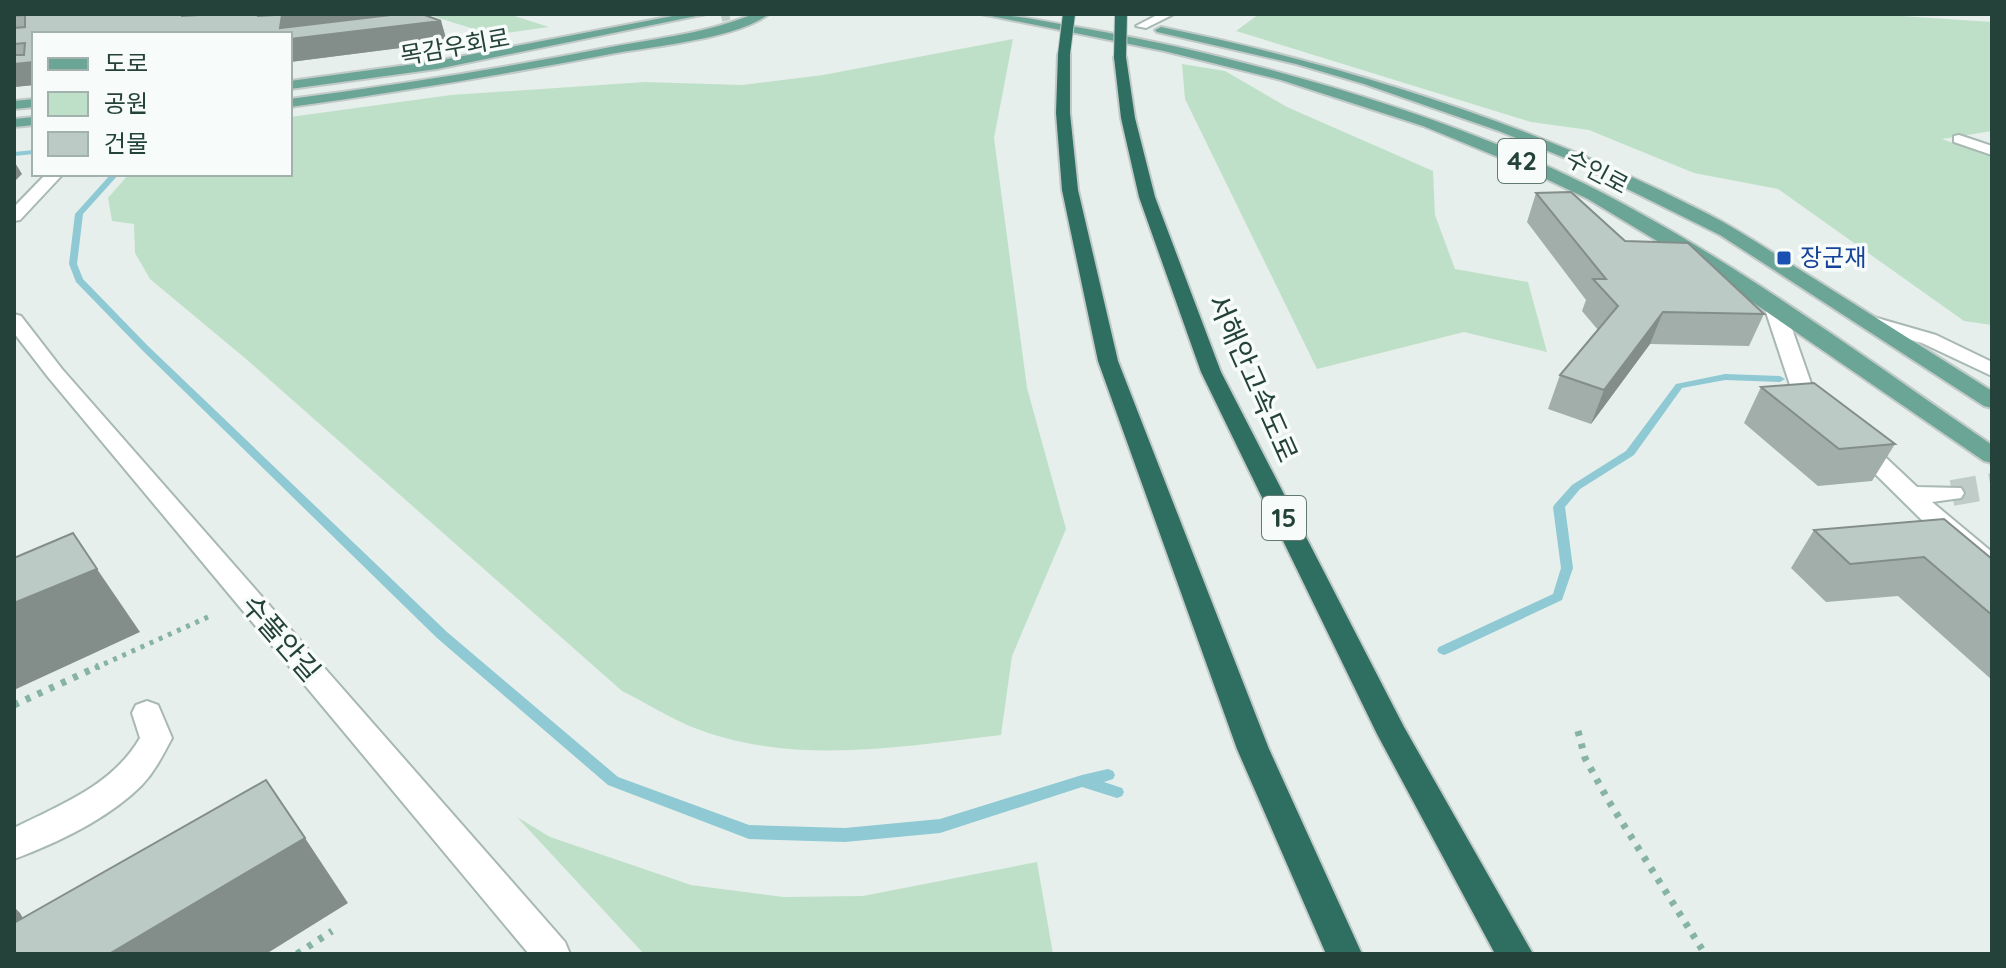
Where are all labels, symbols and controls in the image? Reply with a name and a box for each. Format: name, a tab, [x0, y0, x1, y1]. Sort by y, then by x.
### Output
street label: 목감우회로	[398, 22, 512, 70]
legend	[32, 32, 292, 176]
text: 도로	[104, 48, 148, 78]
text: 공원	[104, 88, 148, 118]
text: 건물	[104, 128, 148, 158]
road number: 42	[1498, 139, 1546, 183]
street label: 수인로	[1561, 142, 1634, 200]
place label: 장군재	[1800, 242, 1866, 272]
marker: 장군재	[1775, 249, 1793, 267]
street label: 서해안고속도로	[1201, 288, 1306, 467]
road number: 15	[1262, 496, 1306, 540]
street label: 수풀안길	[234, 587, 328, 688]

